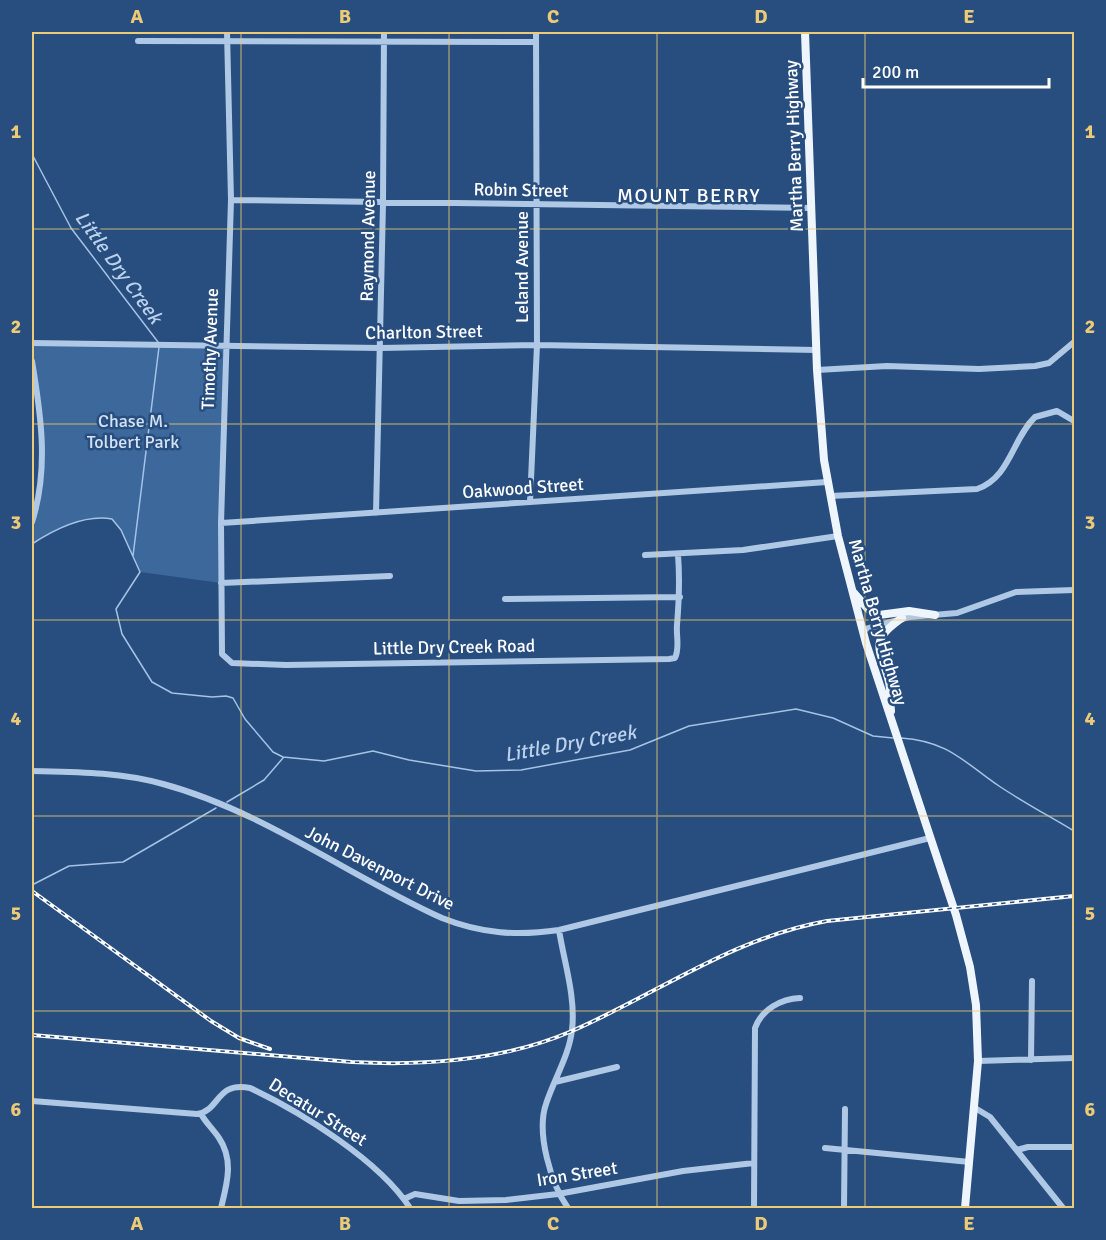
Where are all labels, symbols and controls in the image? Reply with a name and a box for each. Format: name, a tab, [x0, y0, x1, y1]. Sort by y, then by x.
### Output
text: A	[131, 4, 144, 29]
text: B	[339, 4, 351, 29]
text: C	[547, 4, 559, 29]
text: D	[754, 4, 768, 29]
text: E	[963, 4, 975, 29]
scale bar	[863, 51, 1049, 89]
street label: Martha Berry Highway	[780, 59, 808, 232]
text: 200 m	[872, 61, 919, 83]
text: 1	[11, 119, 22, 144]
text: 1	[1085, 119, 1096, 144]
street label: Raymond Avenue	[356, 170, 380, 302]
street label: Robin Street	[473, 178, 569, 202]
district label: MOUNT BERRY	[617, 183, 761, 208]
water label: Little Dry Creek	[69, 206, 169, 330]
street label: Leland Avenue	[511, 211, 533, 323]
street label: Timothy Avenue	[197, 288, 223, 410]
text: 2	[11, 314, 21, 339]
text: 2	[1085, 314, 1095, 339]
street label: Charlton Street	[365, 320, 483, 344]
park label: Chase M. Tolbert Park	[87, 410, 179, 453]
street label: Oakwood Street	[462, 473, 584, 503]
text: 3	[11, 510, 21, 535]
text: 3	[1085, 510, 1095, 535]
street label: Martha Berry Highway	[844, 536, 912, 708]
street label: Little Dry Creek Road	[373, 635, 535, 659]
text: 4	[11, 706, 22, 731]
text: 4	[1085, 706, 1096, 731]
water label: Little Dry Creek	[502, 719, 640, 767]
street label: John Davenport Drive	[302, 821, 458, 915]
text: 5	[11, 901, 21, 926]
text: 5	[1085, 901, 1095, 926]
street label: Decatur Street	[265, 1073, 371, 1151]
text: 6	[11, 1097, 22, 1122]
text: 6	[1085, 1097, 1096, 1122]
street label: Iron Street	[535, 1157, 619, 1191]
text: A	[131, 1211, 144, 1236]
text: B	[339, 1211, 351, 1236]
text: C	[547, 1211, 559, 1236]
text: D	[754, 1211, 768, 1236]
text: E	[963, 1211, 975, 1236]

